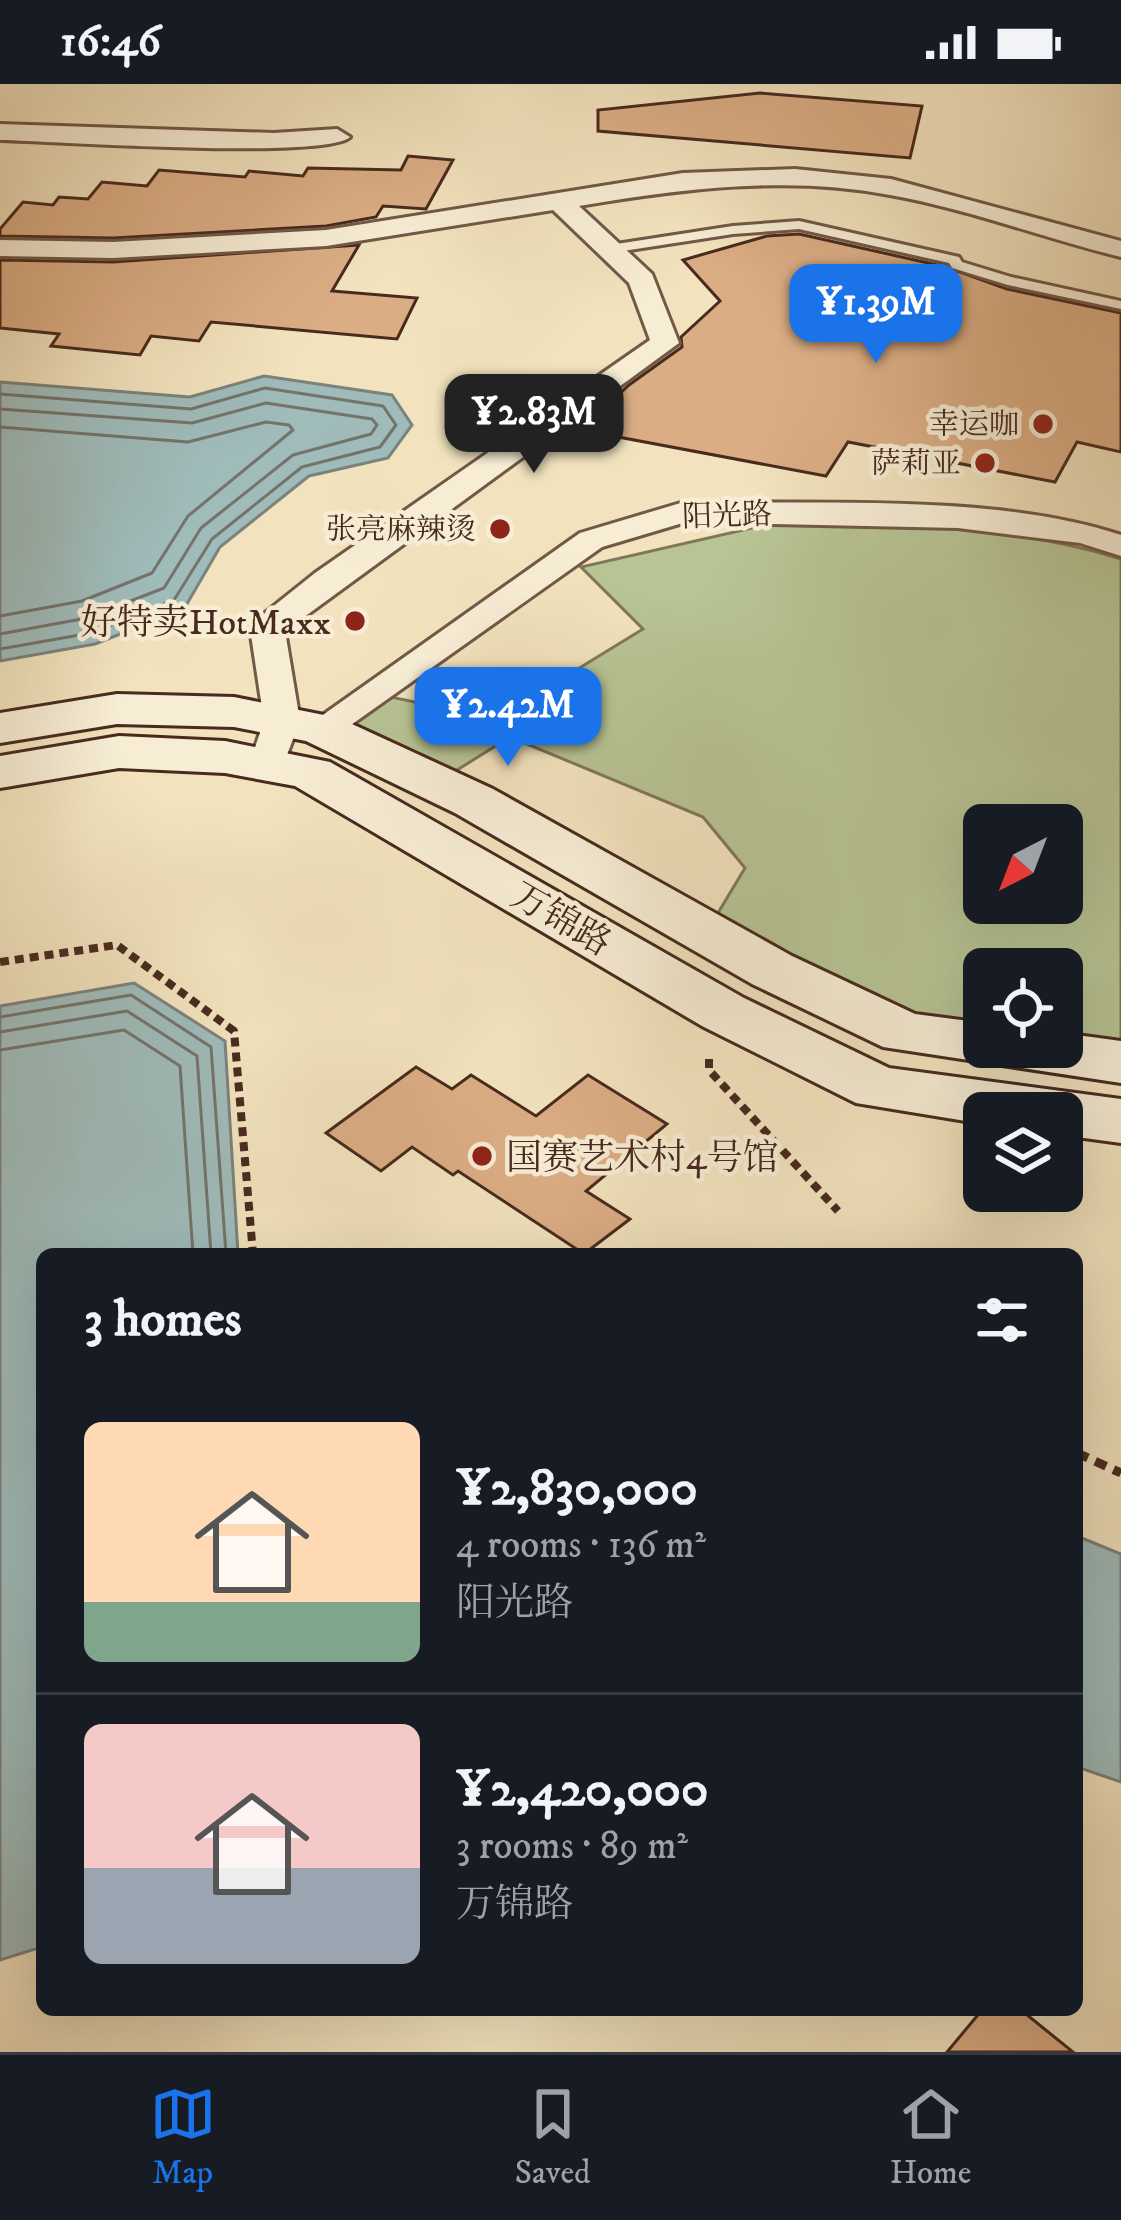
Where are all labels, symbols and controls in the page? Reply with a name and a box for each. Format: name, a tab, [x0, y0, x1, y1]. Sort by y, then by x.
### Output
text: 16:46	[60, 14, 161, 70]
pin: ¥1.39M	[778, 264, 974, 366]
text: ¥1.39M	[816, 278, 936, 327]
pin: ¥2.83M	[436, 374, 632, 476]
text: ¥2.83M	[472, 388, 596, 437]
place label: 幸运咖	[929, 407, 1019, 444]
marker: 幸运咖	[1030, 411, 1056, 437]
place label: 萨莉亚	[871, 446, 961, 483]
marker: 萨莉亚	[972, 450, 998, 476]
street label: 阳光路	[681, 496, 773, 537]
place label: 张亮麻辣烫	[326, 512, 476, 549]
marker: 张亮麻辣烫	[487, 516, 513, 542]
place label: 好特卖HotMaxx	[81, 601, 331, 646]
marker: 好特卖HotMaxx	[342, 608, 368, 634]
pin: ¥2.42M	[410, 667, 606, 769]
text: ¥2.42M	[442, 681, 574, 730]
north arrow	[963, 804, 1083, 924]
map controls	[963, 804, 1083, 1212]
street label: 万锦路	[503, 874, 619, 967]
button: locate	[963, 948, 1083, 1068]
button: layers	[963, 1092, 1083, 1212]
place label: 国赛艺术村4号馆	[506, 1136, 779, 1181]
marker: 国赛艺术村4号馆	[469, 1143, 495, 1169]
icon: filters	[969, 1287, 1035, 1353]
text: 3 homes	[84, 1288, 242, 1352]
text: ¥2,830,000	[456, 1457, 698, 1521]
icon: home	[180, 1470, 324, 1614]
text: 4 rooms · 136 m²	[456, 1521, 706, 1570]
text: 阳光路	[456, 1579, 573, 1628]
text: ¥2,420,000	[456, 1758, 708, 1822]
icon: home	[180, 1772, 324, 1916]
text: 3 rooms · 89 m²	[456, 1822, 688, 1871]
text: 万锦路	[456, 1880, 573, 1929]
tab: Map	[150, 2081, 216, 2194]
tab: Saved	[515, 2081, 591, 2194]
tab: Home	[890, 2081, 971, 2194]

